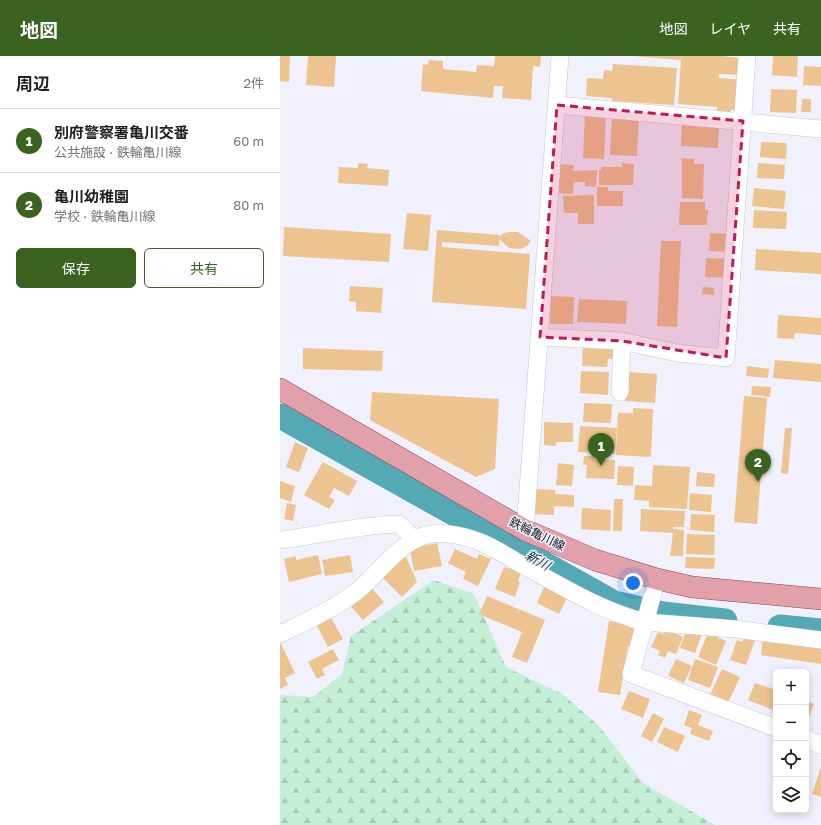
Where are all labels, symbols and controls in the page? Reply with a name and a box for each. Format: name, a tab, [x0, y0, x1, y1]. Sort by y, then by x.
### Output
text: 地図	[20, 18, 58, 41]
text: 地図	[659, 20, 687, 37]
text: レイヤ	[709, 20, 751, 37]
text: 共有	[773, 20, 801, 37]
text: 周辺	[16, 73, 50, 94]
text: 2件	[243, 75, 264, 91]
text: 別府警察署亀川交番	[54, 123, 189, 141]
text: 1	[26, 133, 32, 149]
text: 60 m	[233, 133, 264, 149]
text: 公共施設 · 鉄輪亀川線	[54, 144, 181, 160]
text: 亀川幼稚園	[54, 187, 129, 205]
text: 2	[25, 197, 33, 213]
text: 80 m	[233, 197, 264, 213]
text: 学校 · 鉄輪亀川線	[54, 208, 155, 224]
button: 保存	[16, 248, 136, 288]
button: 共有	[144, 248, 264, 288]
pin: 1	[588, 433, 614, 466]
pin: 2	[745, 449, 771, 482]
street label: 鉄輪亀川線	[507, 514, 567, 553]
water label: 新川	[523, 547, 555, 574]
your location	[623, 573, 643, 593]
map controls	[773, 669, 809, 813]
button: +	[773, 669, 809, 705]
button: −	[773, 705, 809, 741]
button: locate	[773, 741, 809, 777]
button: layers	[773, 777, 809, 813]

